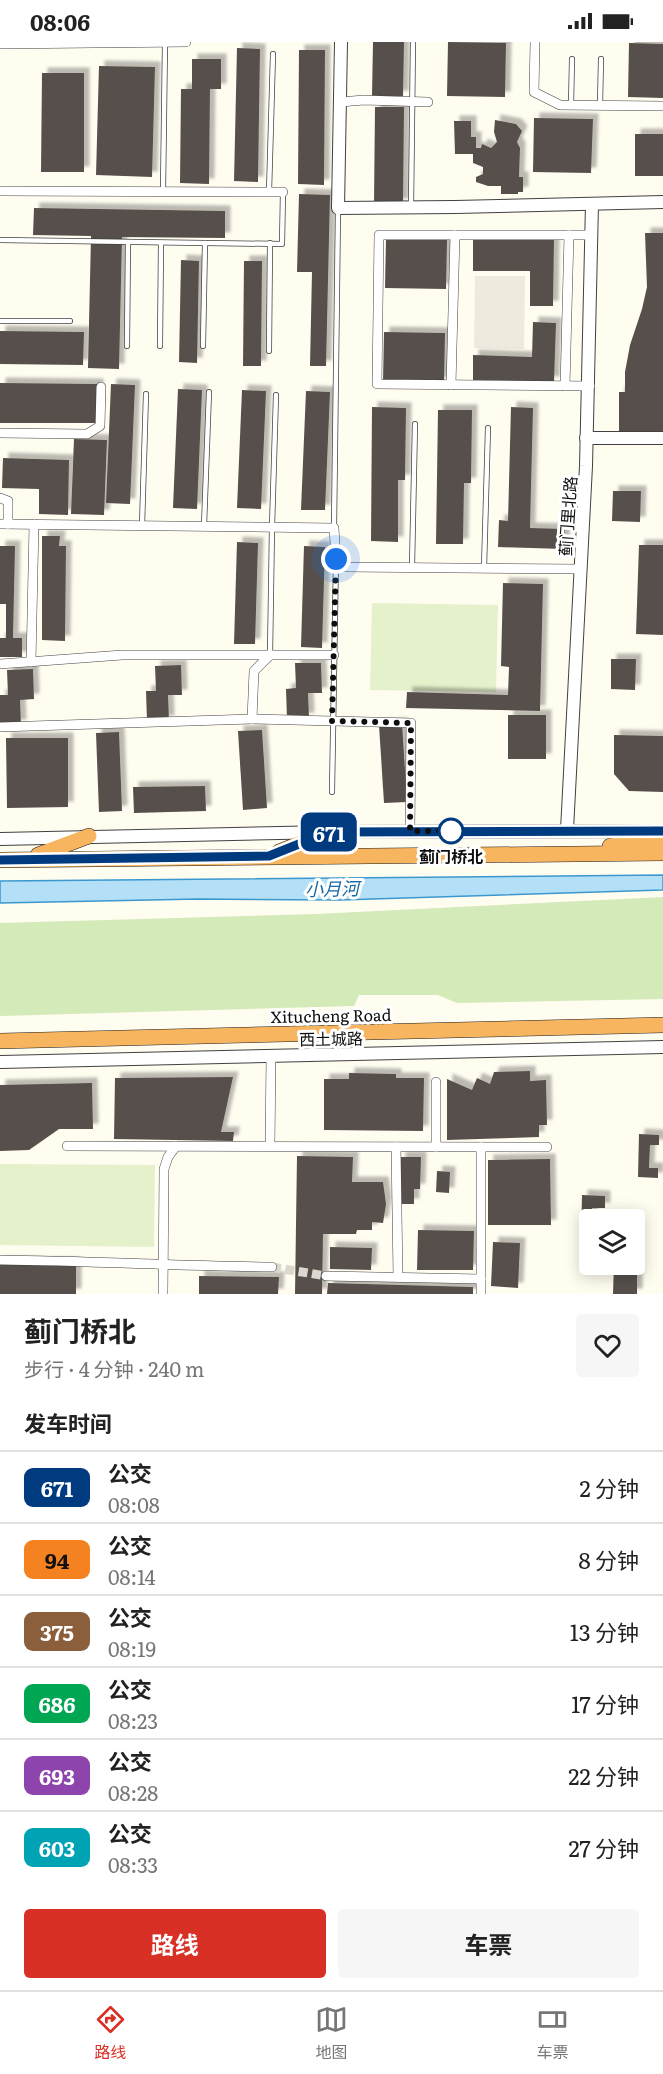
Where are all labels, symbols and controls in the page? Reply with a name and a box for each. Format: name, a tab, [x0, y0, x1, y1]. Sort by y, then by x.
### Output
text: 08:06	[30, 5, 90, 38]
street label: 蓟门里北路	[552, 475, 582, 557]
your location	[321, 544, 351, 574]
line badge: 671	[294, 812, 364, 852]
text: 671	[313, 817, 345, 848]
marker: 蓟门桥北	[438, 818, 464, 844]
place label: 蓟门桥北	[419, 844, 483, 868]
water label: 小月河	[305, 874, 362, 902]
street label: Xitucheng Road	[270, 1002, 392, 1028]
street label: 西土城路	[299, 1025, 363, 1051]
map controls	[579, 1209, 645, 1275]
button: layers	[579, 1209, 645, 1275]
text: 蓟门桥北	[24, 1309, 136, 1351]
button: heart	[576, 1314, 639, 1377]
text: 步行 · 4 分钟 · 240 m	[24, 1353, 204, 1383]
text: 发车时间	[24, 1406, 112, 1439]
text: 公交	[108, 1456, 152, 1489]
text: 2 分钟	[579, 1471, 639, 1504]
text: 671	[41, 1472, 73, 1503]
text: 08:08	[108, 1489, 160, 1519]
text: 公交	[108, 1528, 152, 1561]
text: 8 分钟	[578, 1543, 639, 1576]
text: 94	[45, 1544, 69, 1575]
text: 08:14	[108, 1561, 156, 1591]
text: 公交	[108, 1600, 152, 1633]
text: 13 分钟	[570, 1615, 639, 1648]
text: 375	[40, 1616, 74, 1647]
text: 08:19	[108, 1633, 156, 1663]
text: 公交	[108, 1672, 152, 1705]
text: 17 分钟	[571, 1687, 639, 1720]
text: 686	[39, 1688, 75, 1719]
text: 08:23	[108, 1705, 158, 1735]
text: 公交	[108, 1744, 152, 1777]
text: 22 分钟	[568, 1759, 639, 1792]
text: 693	[39, 1760, 75, 1791]
text: 08:28	[108, 1777, 158, 1807]
text: 公交	[108, 1816, 152, 1849]
text: 27 分钟	[569, 1831, 639, 1864]
text: 603	[39, 1832, 75, 1863]
text: 08:33	[108, 1849, 158, 1879]
button: 路线	[24, 1909, 326, 1978]
button: 车票	[338, 1909, 639, 1978]
tab: 路线	[94, 2003, 127, 2063]
tab: 地图	[315, 2003, 348, 2063]
tab: 车票	[536, 2003, 569, 2063]

